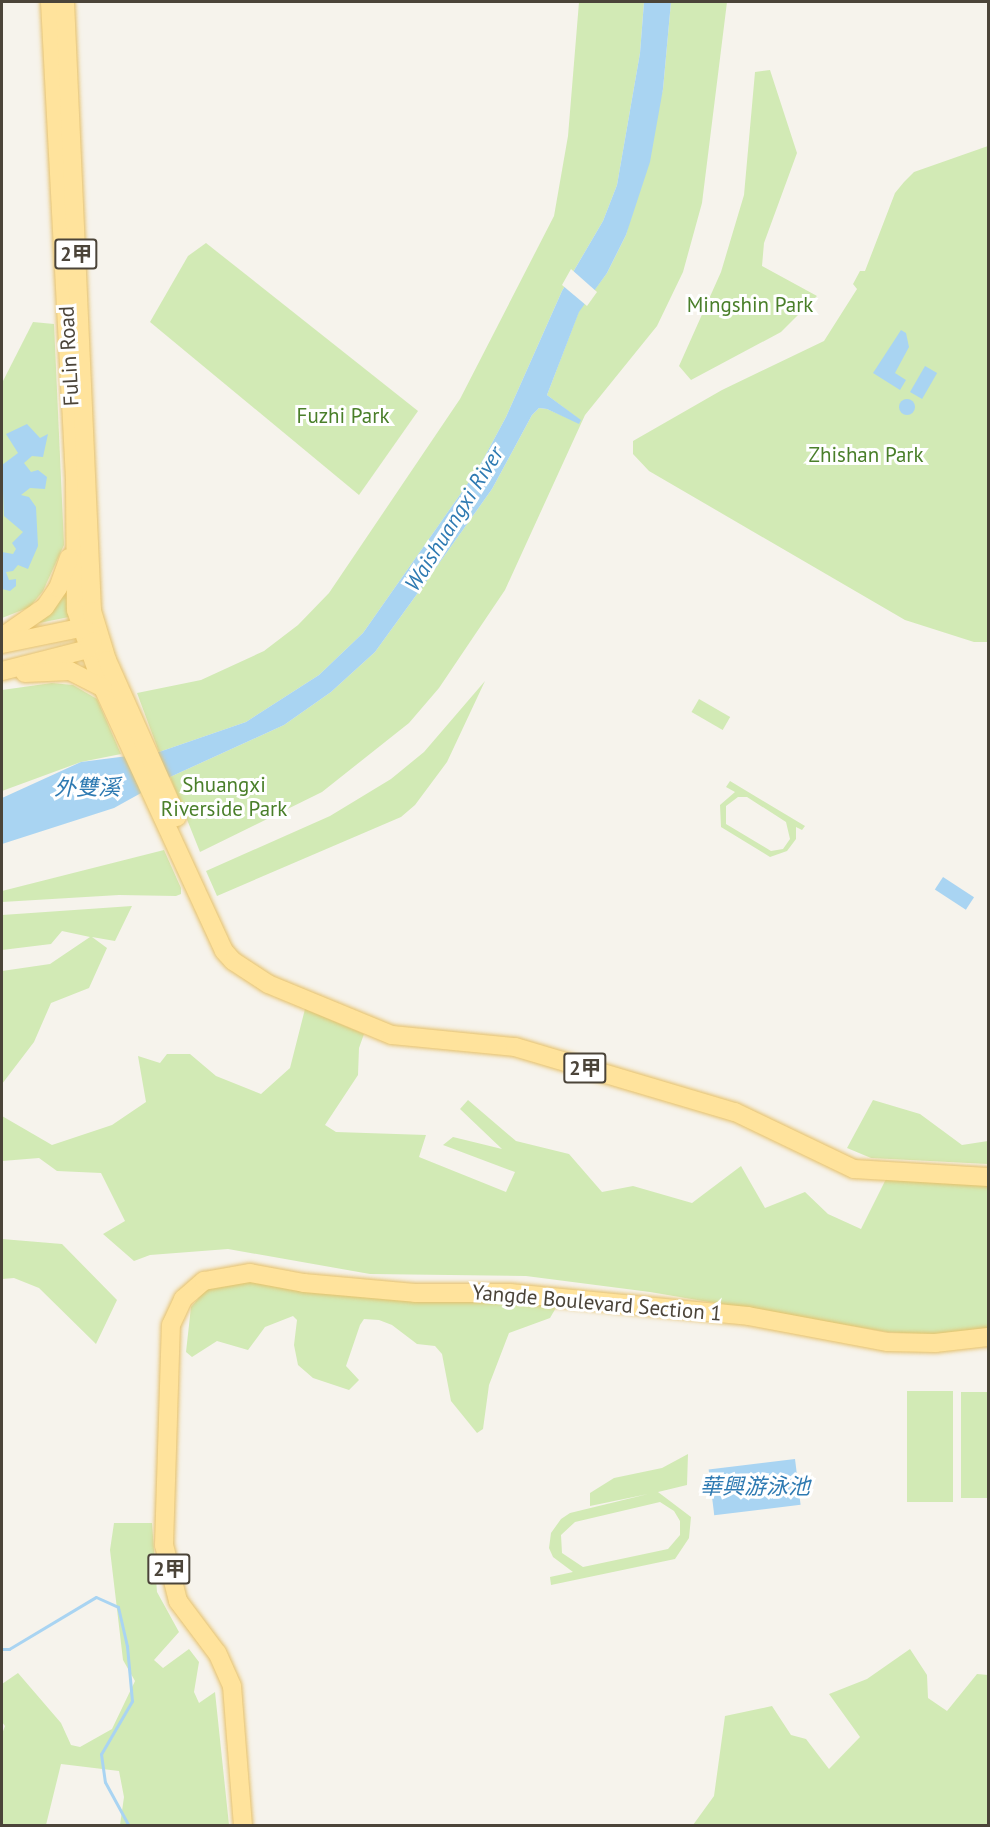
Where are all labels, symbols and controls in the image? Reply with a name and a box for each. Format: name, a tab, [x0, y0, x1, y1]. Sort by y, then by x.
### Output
road number: 2甲	[54, 237, 98, 271]
park label: Mingshin Park	[687, 292, 813, 318]
street label: FuLin Road	[54, 305, 84, 407]
park label: Fuzhi Park	[297, 403, 389, 429]
water label: Waishuangxi River	[399, 442, 509, 596]
park label: Zhishan Park	[808, 442, 924, 468]
park label: Shuangxi Riverside Park	[161, 772, 287, 822]
water label: 外雙溪	[54, 775, 120, 801]
road number: 2甲	[562, 1051, 608, 1085]
street label: Yangde Boulevard Section 1	[471, 1280, 723, 1326]
water label: 華興游泳池	[700, 1474, 810, 1500]
road number: 2甲	[146, 1552, 192, 1586]

